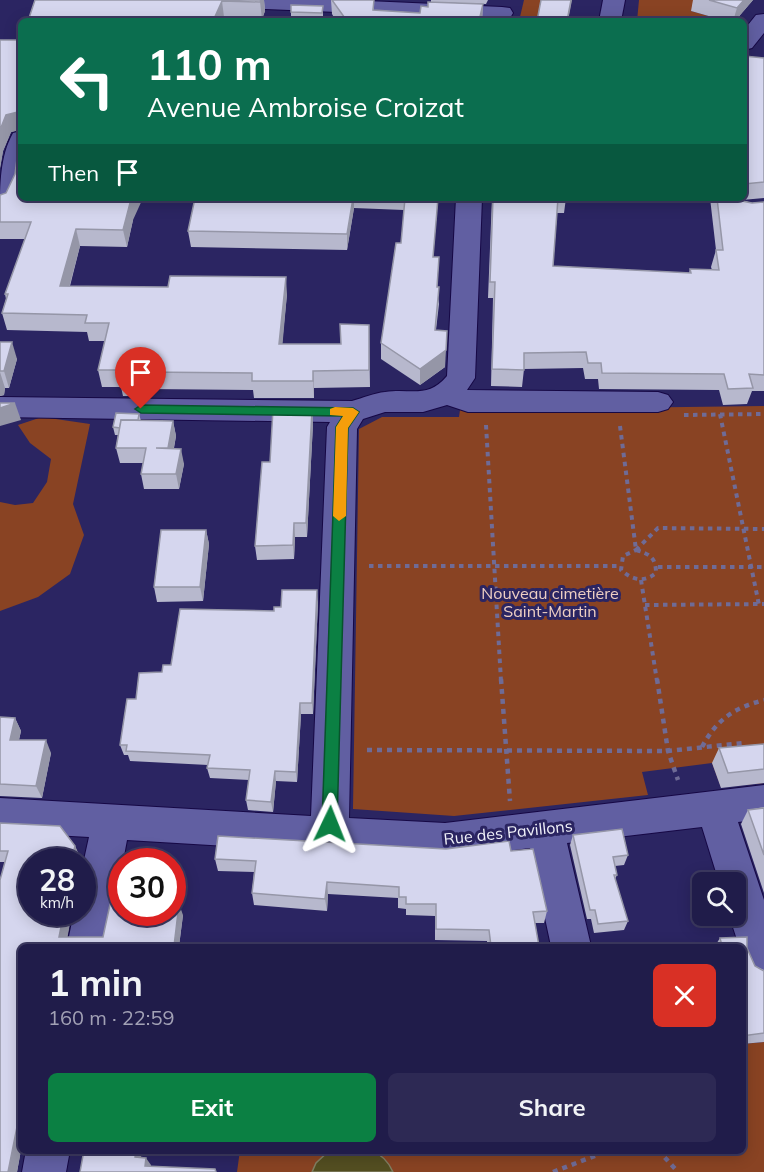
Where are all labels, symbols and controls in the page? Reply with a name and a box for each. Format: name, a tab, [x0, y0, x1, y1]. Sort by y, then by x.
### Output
text: 110 m	[147, 38, 272, 91]
icon: left	[48, 42, 126, 120]
text: Avenue Ambroise Croizat	[147, 90, 464, 124]
icon: arrive	[111, 156, 144, 189]
text: Then	[48, 159, 99, 187]
pin	[115, 347, 166, 409]
icon: arrive	[124, 356, 157, 389]
park label: Nouveau cimetière Saint-Martin	[481, 583, 619, 621]
position arrow	[298, 792, 362, 856]
street label: Rue des Pavillons	[443, 815, 574, 849]
speed limit sign: 30	[108, 848, 186, 926]
text: 28	[39, 861, 75, 899]
map controls	[692, 872, 746, 926]
button: search	[692, 872, 746, 926]
text: km/h	[40, 893, 74, 912]
text: 1 min	[48, 960, 143, 1005]
button: close	[653, 964, 716, 1027]
text: 160 m · 22:59	[48, 1005, 174, 1030]
button: Exit	[48, 1073, 376, 1142]
button: Share	[388, 1073, 716, 1142]

